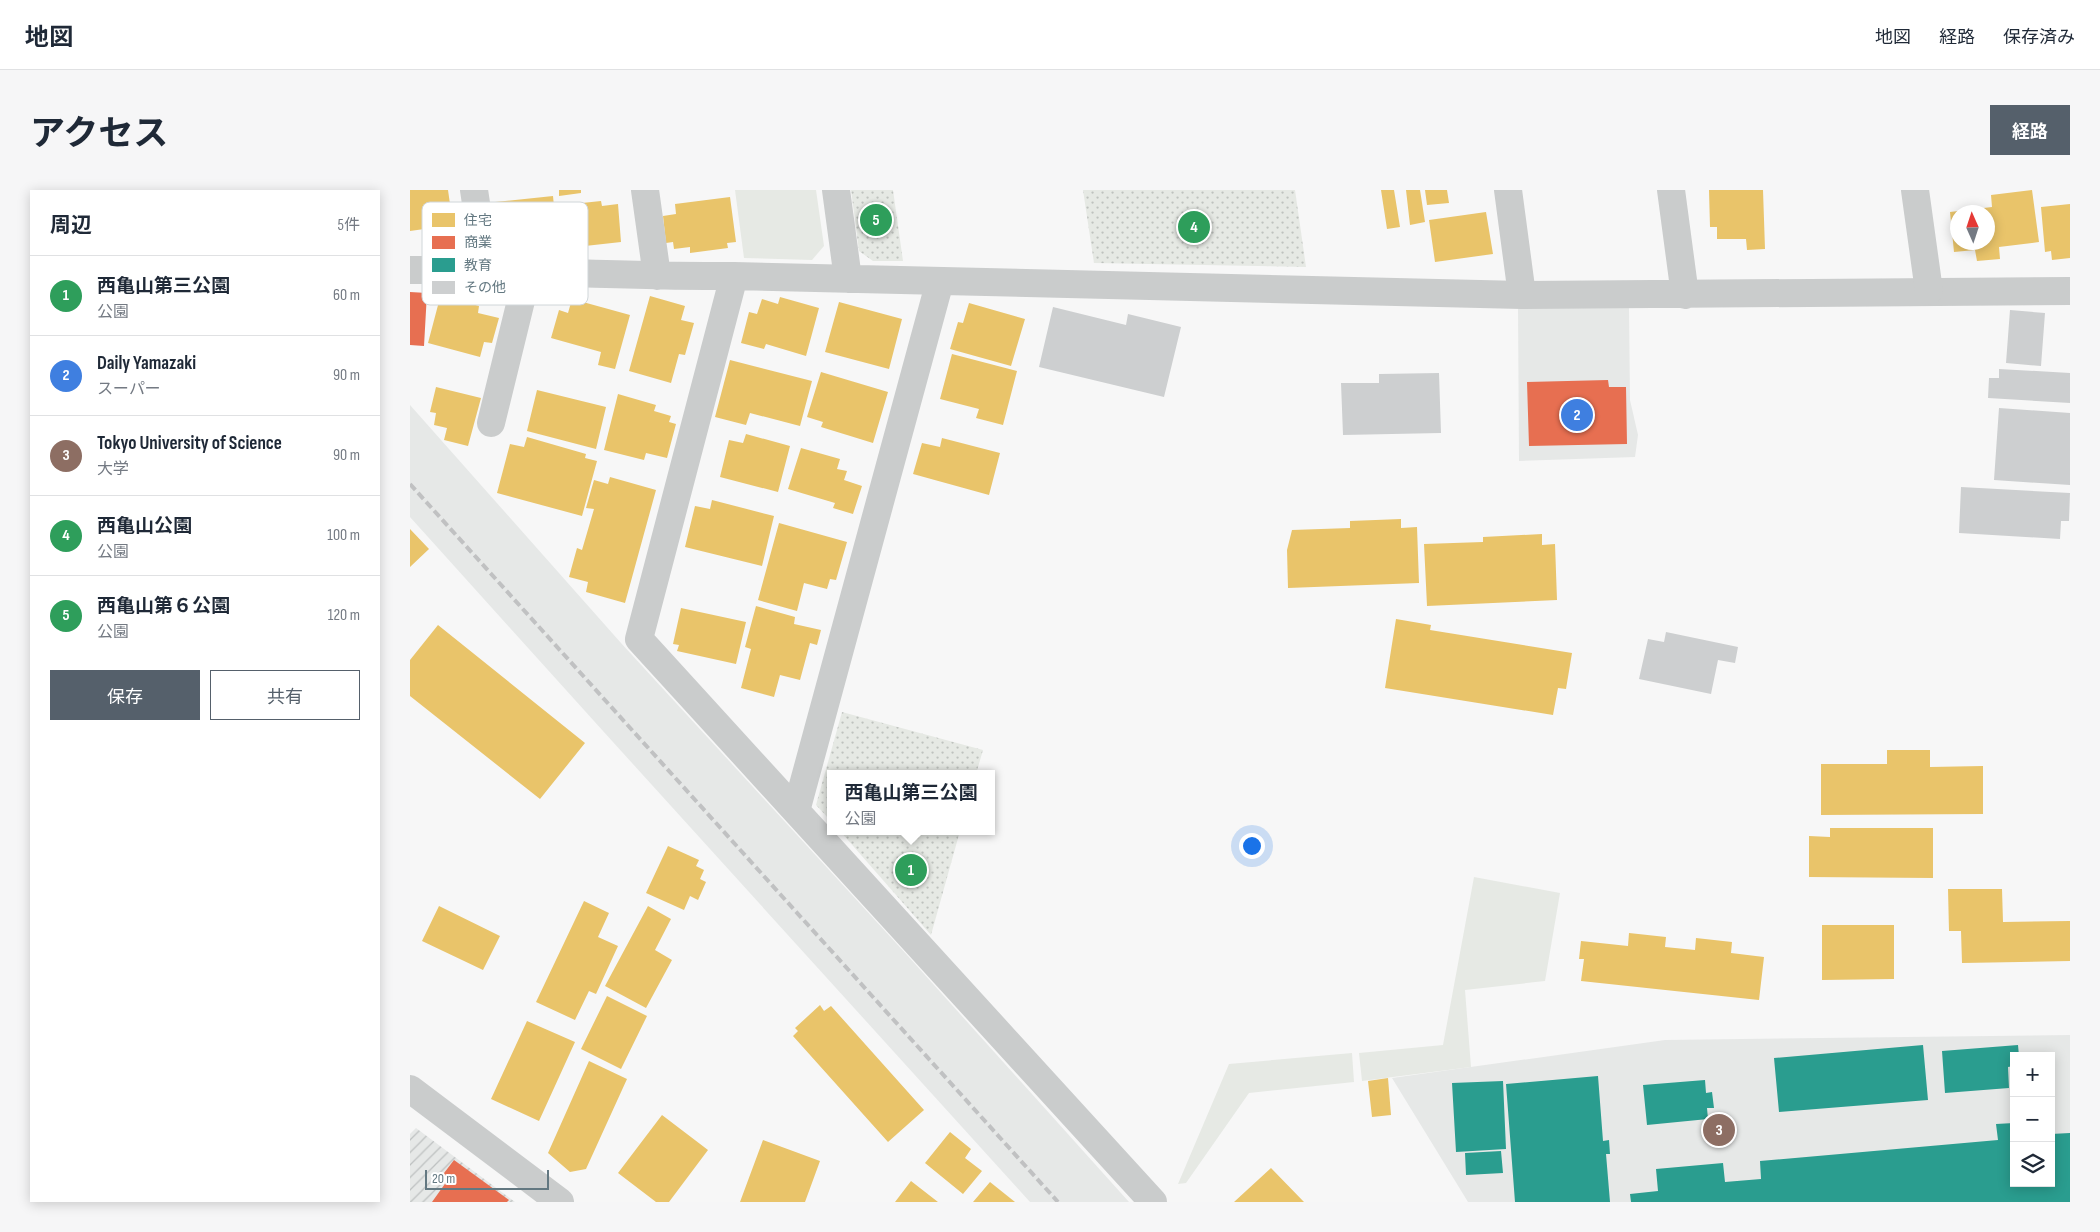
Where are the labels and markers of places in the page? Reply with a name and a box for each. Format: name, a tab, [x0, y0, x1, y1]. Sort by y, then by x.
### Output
pin: 5	[860, 201, 892, 239]
pin: 4	[1178, 208, 1210, 246]
pin: 2	[1561, 396, 1593, 434]
pin: 1	[895, 851, 927, 889]
pin: 3	[1703, 1111, 1735, 1149]

